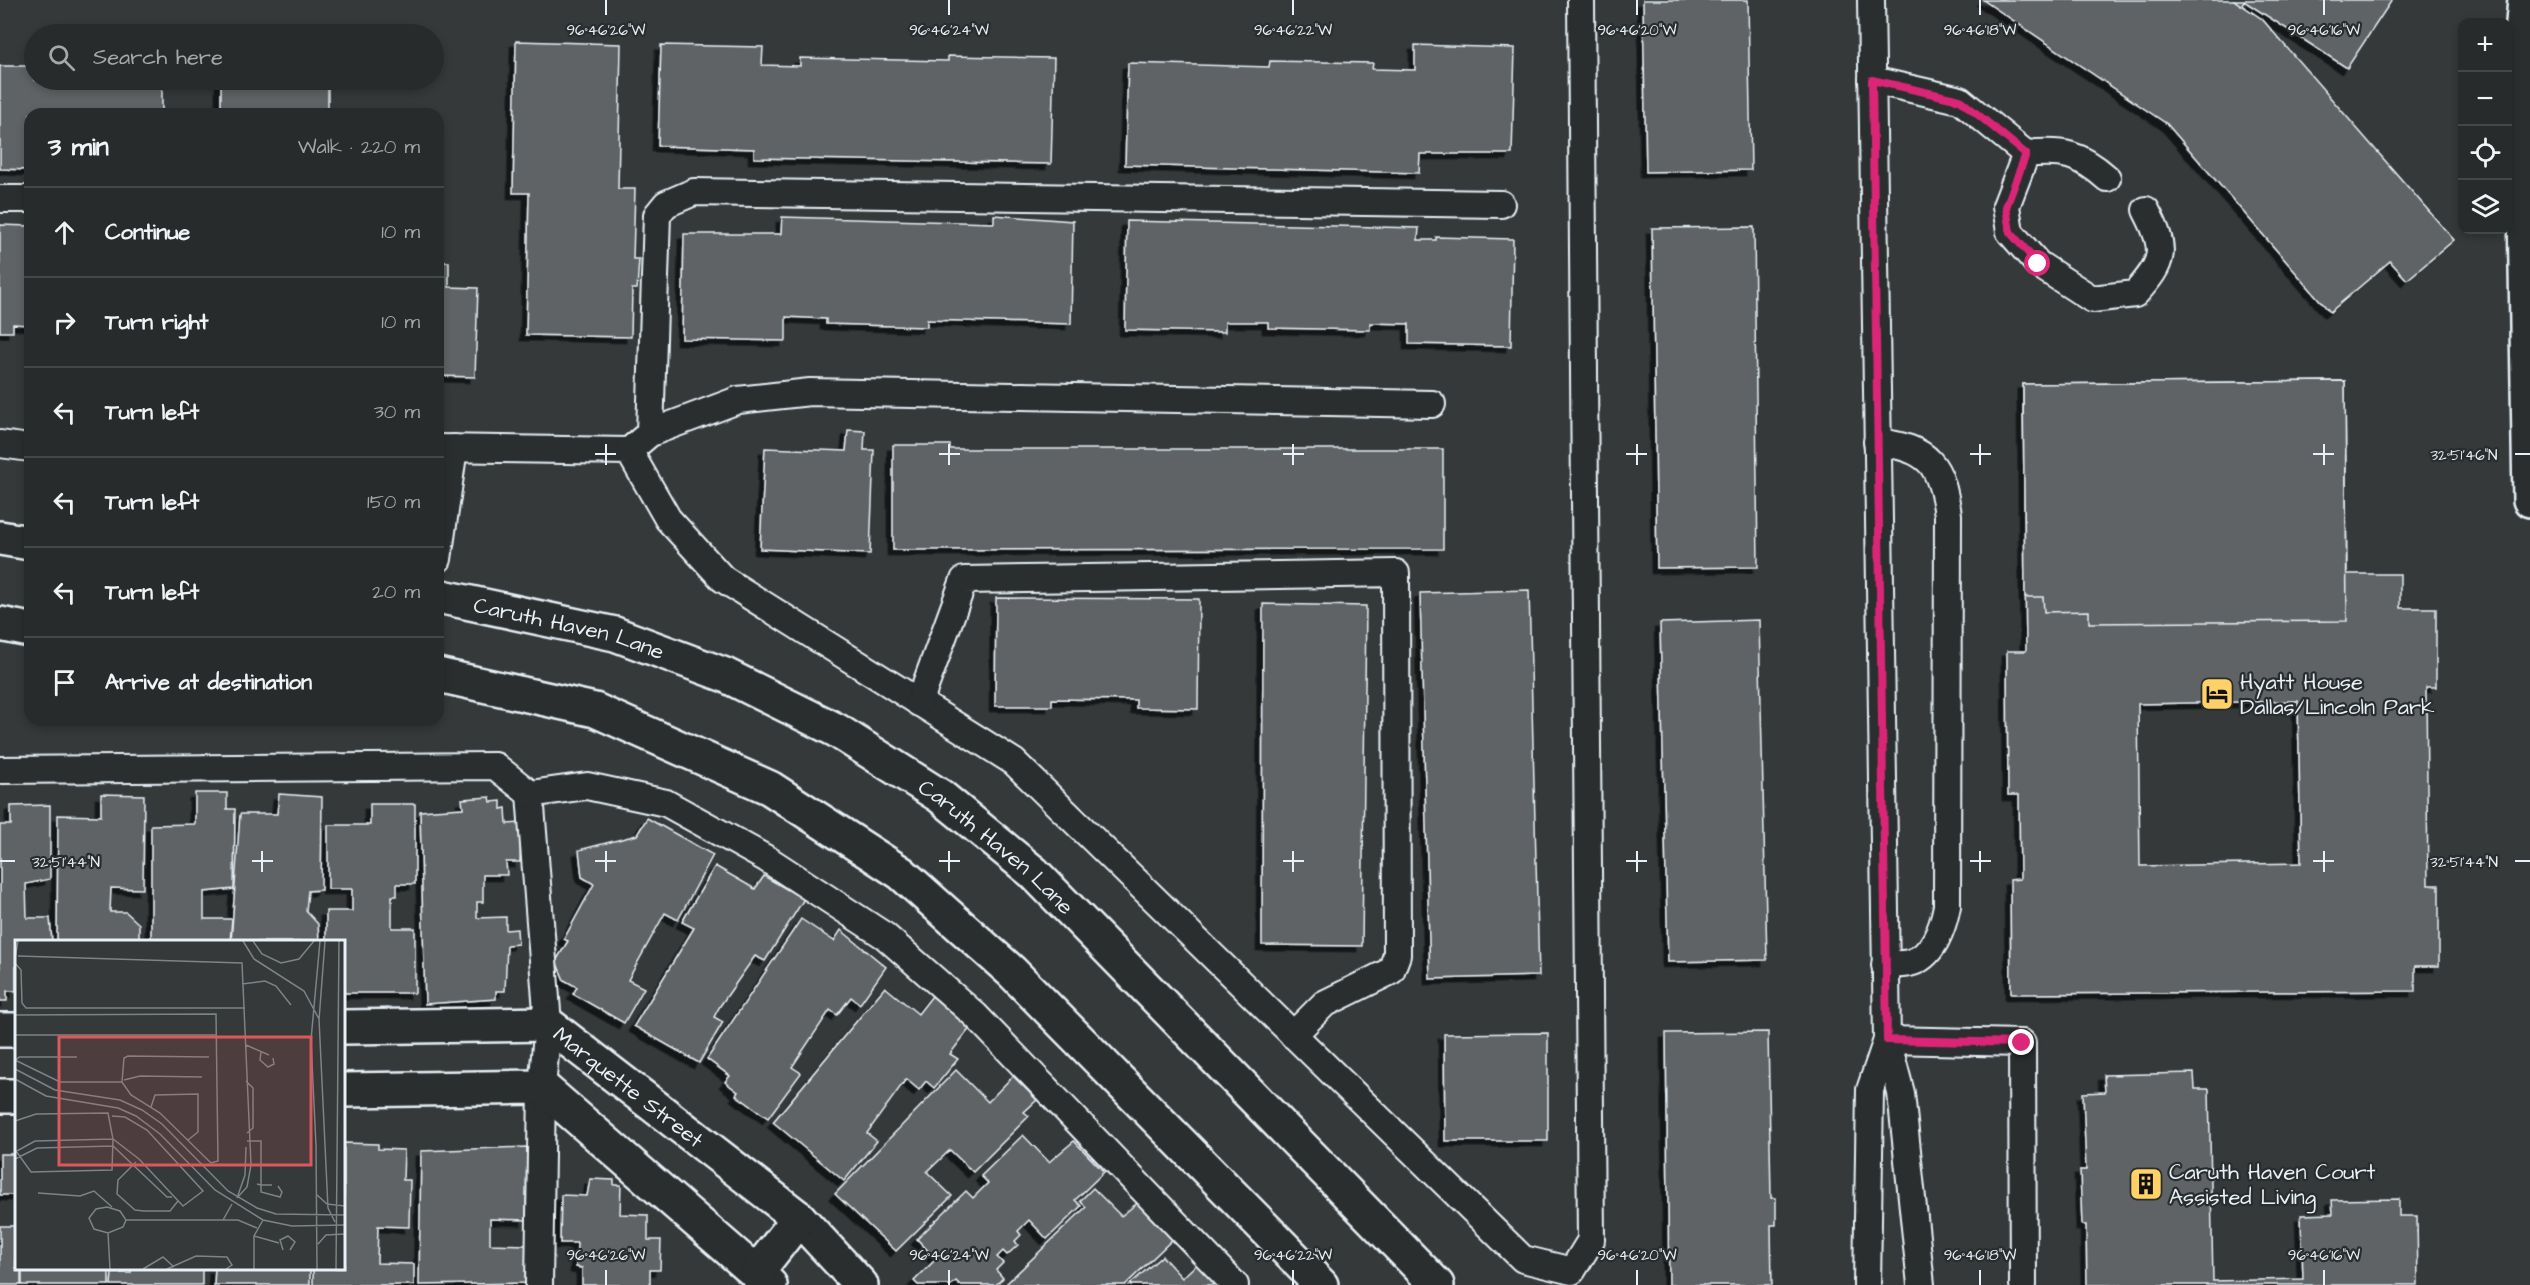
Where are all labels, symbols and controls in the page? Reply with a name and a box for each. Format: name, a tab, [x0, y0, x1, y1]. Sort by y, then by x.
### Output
map controls	[2458, 18, 2512, 234]
button: +	[2458, 18, 2512, 72]
text: 96°46'26"W	[567, 20, 645, 41]
text: 96°46'24"W	[909, 20, 989, 41]
text: 96°46'22"W	[1254, 20, 1332, 41]
text: 96°46'20"W	[1598, 20, 1676, 41]
text: 96°46'18"W	[1944, 20, 2016, 41]
text: 96°46'16"W	[2288, 20, 2360, 41]
search box	[24, 24, 444, 90]
icon: search	[45, 41, 78, 74]
text: Search here	[93, 42, 223, 73]
button: −	[2458, 72, 2512, 126]
button: locate	[2458, 126, 2512, 180]
text: 3 min	[48, 129, 109, 165]
text: Walk · 220 m	[298, 133, 420, 161]
button: layers	[2458, 180, 2512, 234]
icon: ahead	[48, 216, 81, 249]
text: Continue	[105, 217, 190, 248]
text: 10 m	[381, 218, 420, 246]
route start	[2024, 250, 2050, 276]
icon: right	[48, 306, 81, 339]
text: Turn right	[105, 307, 208, 338]
text: 10 m	[381, 308, 420, 336]
icon: left	[48, 396, 81, 429]
text: Turn left	[105, 397, 199, 428]
text: 30 m	[374, 398, 420, 426]
text: 32°51'46"N	[2430, 445, 2498, 466]
icon: left	[48, 486, 81, 519]
text: Turn left	[105, 487, 199, 518]
text: 150 m	[367, 488, 420, 516]
icon: left	[48, 576, 81, 609]
text: Turn left	[105, 577, 199, 608]
text: 20 m	[372, 578, 420, 606]
street label: Caruth Haven Lane	[471, 590, 669, 668]
icon: arrive	[48, 666, 81, 699]
text: Arrive at destination	[105, 667, 312, 698]
place label: Hyatt House Dallas/Lincoln Park	[2240, 667, 2435, 723]
hotel icon: Hyatt House Dallas/Lincoln Park	[2199, 676, 2235, 712]
street label: Caruth Haven Lane	[912, 772, 1080, 922]
text: 32°51'44"N	[32, 852, 100, 873]
text: 32°51'44"N	[2430, 852, 2498, 873]
inset map	[15, 940, 345, 1270]
street label: Marquette Street	[546, 1020, 709, 1156]
route end	[2008, 1029, 2034, 1055]
place label: Caruth Haven Court Assisted Living	[2169, 1157, 2376, 1214]
building icon: Caruth Haven Court Assisted Living	[2128, 1166, 2164, 1202]
text: 96°46'26"W	[567, 1245, 645, 1266]
text: 96°46'24"W	[909, 1245, 989, 1266]
text: 96°46'22"W	[1254, 1245, 1332, 1266]
text: 96°46'20"W	[1598, 1245, 1676, 1266]
text: 96°46'18"W	[1944, 1245, 2016, 1266]
text: 96°46'16"W	[2288, 1245, 2360, 1266]

